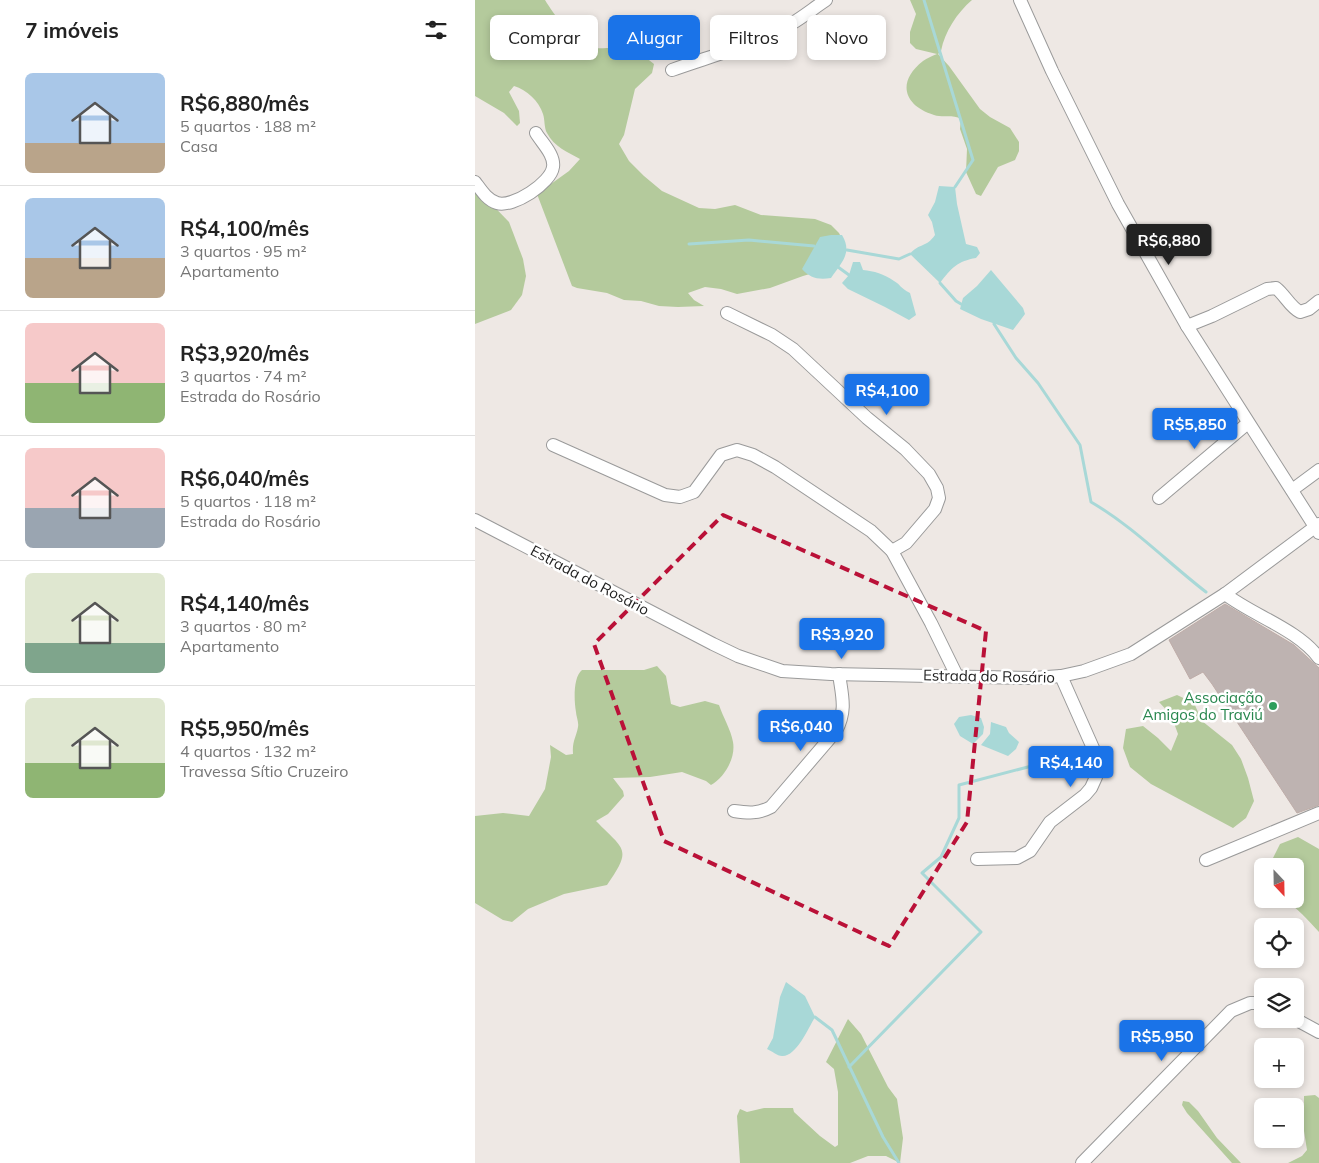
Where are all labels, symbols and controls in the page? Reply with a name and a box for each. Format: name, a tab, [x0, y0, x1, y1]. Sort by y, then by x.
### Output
chip: Comprar	[490, 15, 598, 60]
chip: Alugar	[608, 15, 700, 60]
chip: Filtros	[710, 15, 797, 60]
chip: Novo	[807, 15, 886, 60]
icon: filters	[422, 16, 450, 44]
text: 7 imóveis	[25, 17, 119, 43]
text: R$6,880/mês	[180, 90, 309, 116]
icon: home	[65, 93, 125, 153]
text: 5 quartos · 188 m²	[180, 116, 316, 136]
text: Casa	[180, 136, 218, 156]
text: R$4,100/mês	[180, 215, 309, 241]
icon: home	[65, 218, 125, 278]
pin: R$6,880	[1123, 224, 1215, 266]
text: R$6,880	[1137, 230, 1201, 250]
text: 3 quartos · 95 m²	[180, 241, 307, 261]
text: Apartamento	[180, 261, 279, 281]
text: R$3,920/mês	[180, 340, 309, 366]
icon: home	[65, 343, 125, 403]
text: 3 quartos · 74 m²	[180, 366, 307, 386]
pin: R$4,100	[841, 374, 933, 416]
text: R$4,100	[855, 380, 919, 400]
text: Estrada do Rosário	[180, 386, 321, 406]
pin: R$5,850	[1149, 408, 1241, 450]
text: R$5,850	[1163, 414, 1227, 434]
text: R$6,040/mês	[180, 465, 309, 491]
icon: home	[65, 468, 125, 528]
text: 5 quartos · 118 m²	[180, 491, 316, 511]
text: Estrada do Rosário	[180, 511, 321, 531]
street label: Estrada do Rosário	[527, 541, 653, 619]
text: R$4,140/mês	[180, 590, 309, 616]
icon: home	[65, 593, 125, 653]
text: 3 quartos · 80 m²	[180, 616, 307, 636]
pin: R$3,920	[796, 618, 888, 660]
text: R$3,920	[810, 624, 874, 644]
text: Apartamento	[180, 636, 279, 656]
street label: Estrada do Rosário	[923, 665, 1055, 687]
place label: Associação Amigos do Traviú	[1142, 688, 1263, 724]
marker: Associação Amigos do Traviú	[1267, 700, 1279, 712]
pin: R$6,040	[755, 710, 847, 752]
text: R$5,950/mês	[180, 715, 309, 741]
text: R$6,040	[769, 716, 833, 736]
icon: home	[65, 718, 125, 778]
text: 4 quartos · 132 m²	[180, 741, 316, 761]
pin: R$4,140	[1025, 746, 1117, 788]
text: R$4,140	[1039, 752, 1103, 772]
text: Travessa Sítio Cruzeiro	[180, 761, 348, 781]
north arrow	[1254, 858, 1304, 908]
map controls	[1254, 858, 1304, 1148]
button: locate	[1254, 918, 1304, 968]
button: layers	[1254, 978, 1304, 1028]
pin: R$5,950	[1116, 1020, 1208, 1062]
text: R$5,950	[1130, 1026, 1194, 1046]
button: +	[1254, 1038, 1304, 1088]
button: −	[1254, 1098, 1304, 1148]

